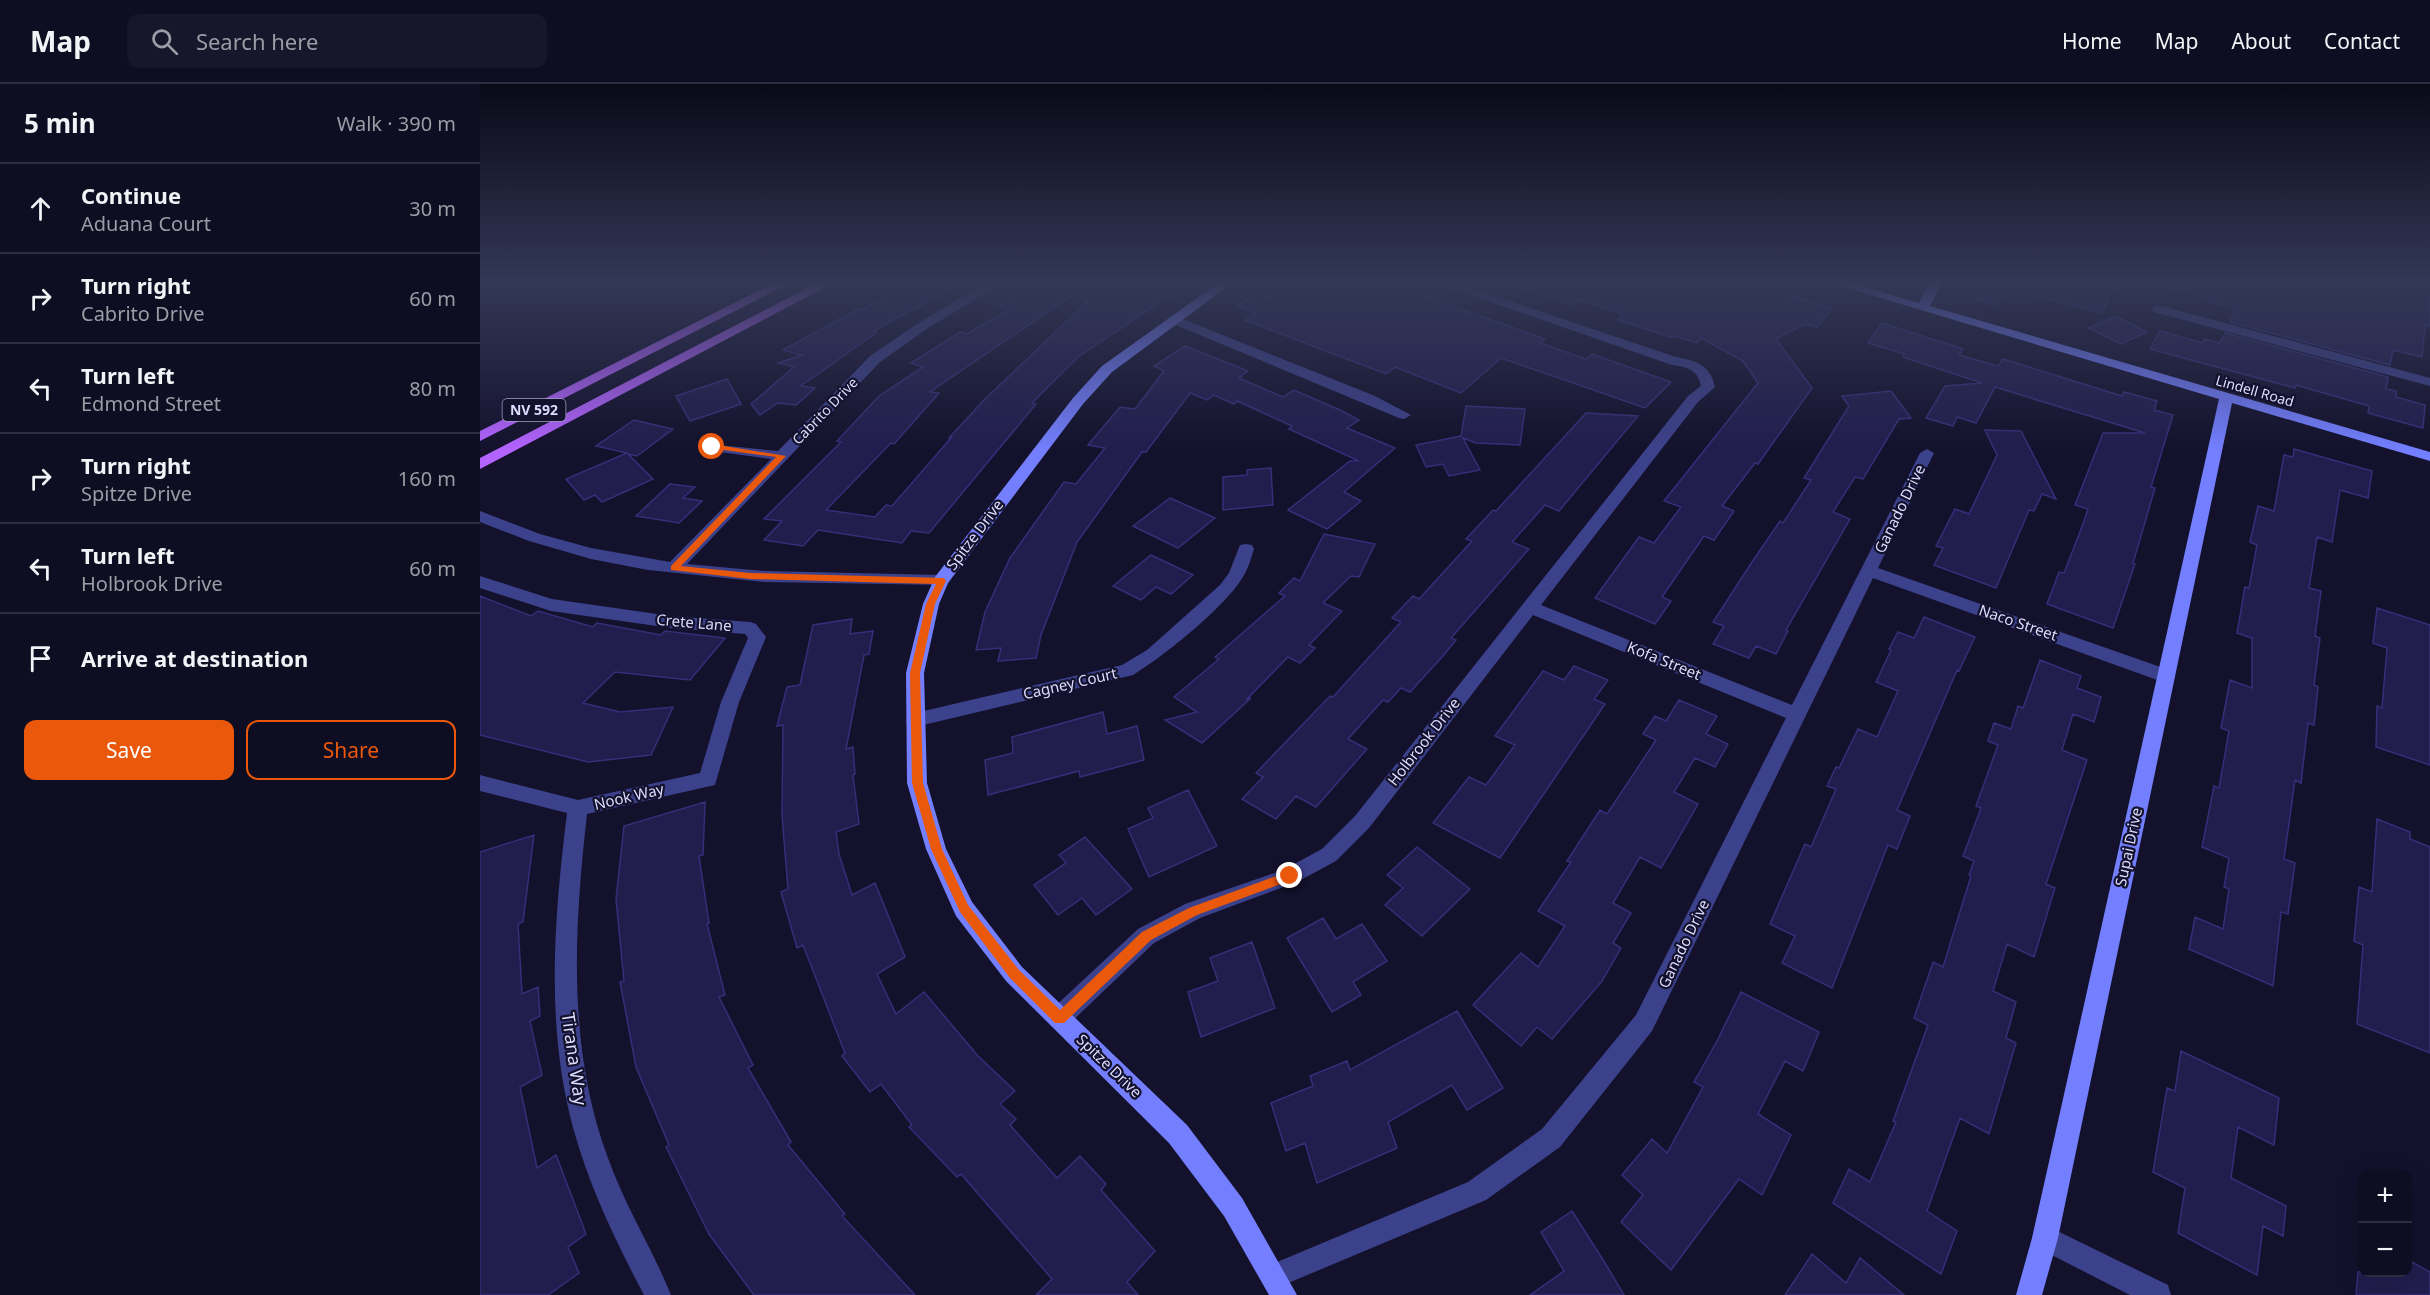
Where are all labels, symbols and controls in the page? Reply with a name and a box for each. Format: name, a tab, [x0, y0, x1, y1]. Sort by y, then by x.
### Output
search box	[127, 14, 547, 68]
text: Map	[30, 22, 91, 60]
icon: search	[148, 25, 181, 58]
text: Search here	[196, 26, 318, 56]
text: Home	[2062, 27, 2122, 55]
text: Map	[2155, 27, 2198, 55]
text: About	[2231, 27, 2291, 55]
text: Contact	[2324, 27, 2400, 55]
text: 5 min	[24, 105, 96, 141]
text: Walk · 390 m	[337, 110, 456, 137]
text: Continue	[81, 180, 181, 210]
icon: ahead	[24, 192, 57, 225]
text: 30 m	[409, 195, 456, 222]
text: Aduana Court	[81, 210, 211, 237]
text: Turn right	[81, 270, 191, 300]
icon: right	[24, 282, 57, 315]
text: 60 m	[409, 285, 456, 312]
text: Cabrito Drive	[81, 300, 205, 327]
text: Turn left	[81, 360, 175, 390]
street label: Lindell Road	[2214, 370, 2297, 411]
icon: left	[24, 372, 57, 405]
street label: Cabrito Drive	[788, 373, 862, 448]
text: 80 m	[409, 375, 456, 402]
text: Edmond Street	[81, 390, 221, 417]
road number: NV 592	[502, 399, 566, 421]
route start	[698, 433, 724, 459]
text: Turn right	[81, 450, 191, 480]
street label: Ganado Drive	[1869, 461, 1929, 556]
icon: right	[24, 462, 57, 495]
text: 160 m	[398, 465, 456, 492]
text: Spitze Drive	[81, 480, 192, 507]
street label: Spitze Drive	[941, 495, 1007, 574]
text: Turn left	[81, 540, 175, 570]
icon: left	[24, 552, 57, 585]
text: 60 m	[409, 555, 456, 582]
text: Holbrook Drive	[81, 570, 223, 597]
street label: Naco Street	[1976, 599, 2061, 645]
street label: Crete Lane	[656, 609, 733, 635]
street label: Kofa Street	[1625, 636, 1705, 684]
icon: arrive	[24, 642, 57, 675]
text: Arrive at destination	[81, 643, 308, 673]
street label: Cagney Court	[1021, 662, 1119, 704]
street label: Holbrook Drive	[1383, 693, 1464, 789]
button: Save	[24, 720, 234, 780]
button: Share	[246, 720, 456, 780]
street label: Nook Way	[592, 778, 666, 814]
street label: Supai Drive	[2110, 806, 2146, 888]
route end	[1276, 862, 1302, 888]
street label: Ganado Drive	[1653, 896, 1713, 991]
street label: Tirana Way	[557, 1011, 593, 1108]
street label: Spitze Drive	[1073, 1029, 1147, 1101]
map controls	[2358, 1169, 2412, 1277]
button: +	[2358, 1169, 2412, 1223]
button: −	[2358, 1223, 2412, 1277]

